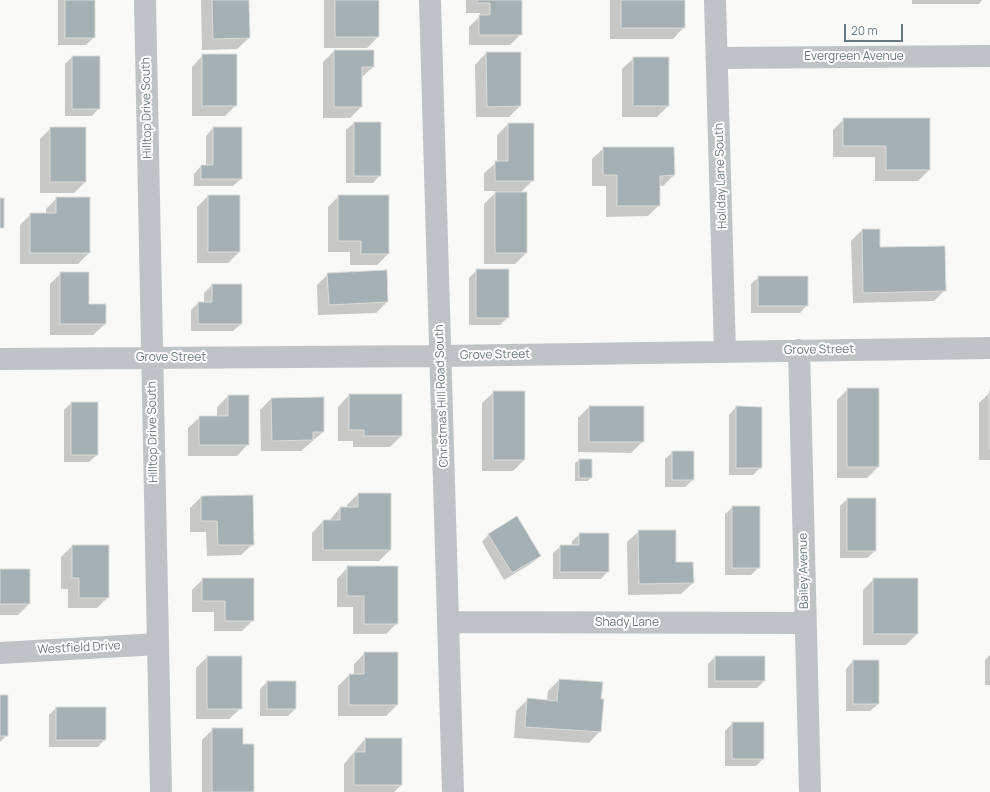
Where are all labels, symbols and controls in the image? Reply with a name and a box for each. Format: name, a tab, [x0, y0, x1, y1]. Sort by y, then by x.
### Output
scale bar	[846, 16, 905, 42]
text: 20 m	[851, 22, 878, 39]
street label: Evergreen Avenue	[804, 50, 904, 64]
street label: Hilltop Drive South	[139, 57, 155, 159]
street label: Holiday Lane South	[712, 123, 730, 229]
street label: Christmas Hill Road South	[432, 324, 452, 468]
street label: Grove Street	[784, 342, 854, 358]
street label: Grove Street	[460, 347, 530, 363]
street label: Grove Street	[136, 351, 206, 365]
street label: Hilltop Drive South	[145, 381, 161, 483]
street label: Bailey Avenue	[796, 533, 812, 609]
street label: Shady Lane	[595, 616, 659, 630]
street label: Westfield Drive	[37, 639, 121, 657]

